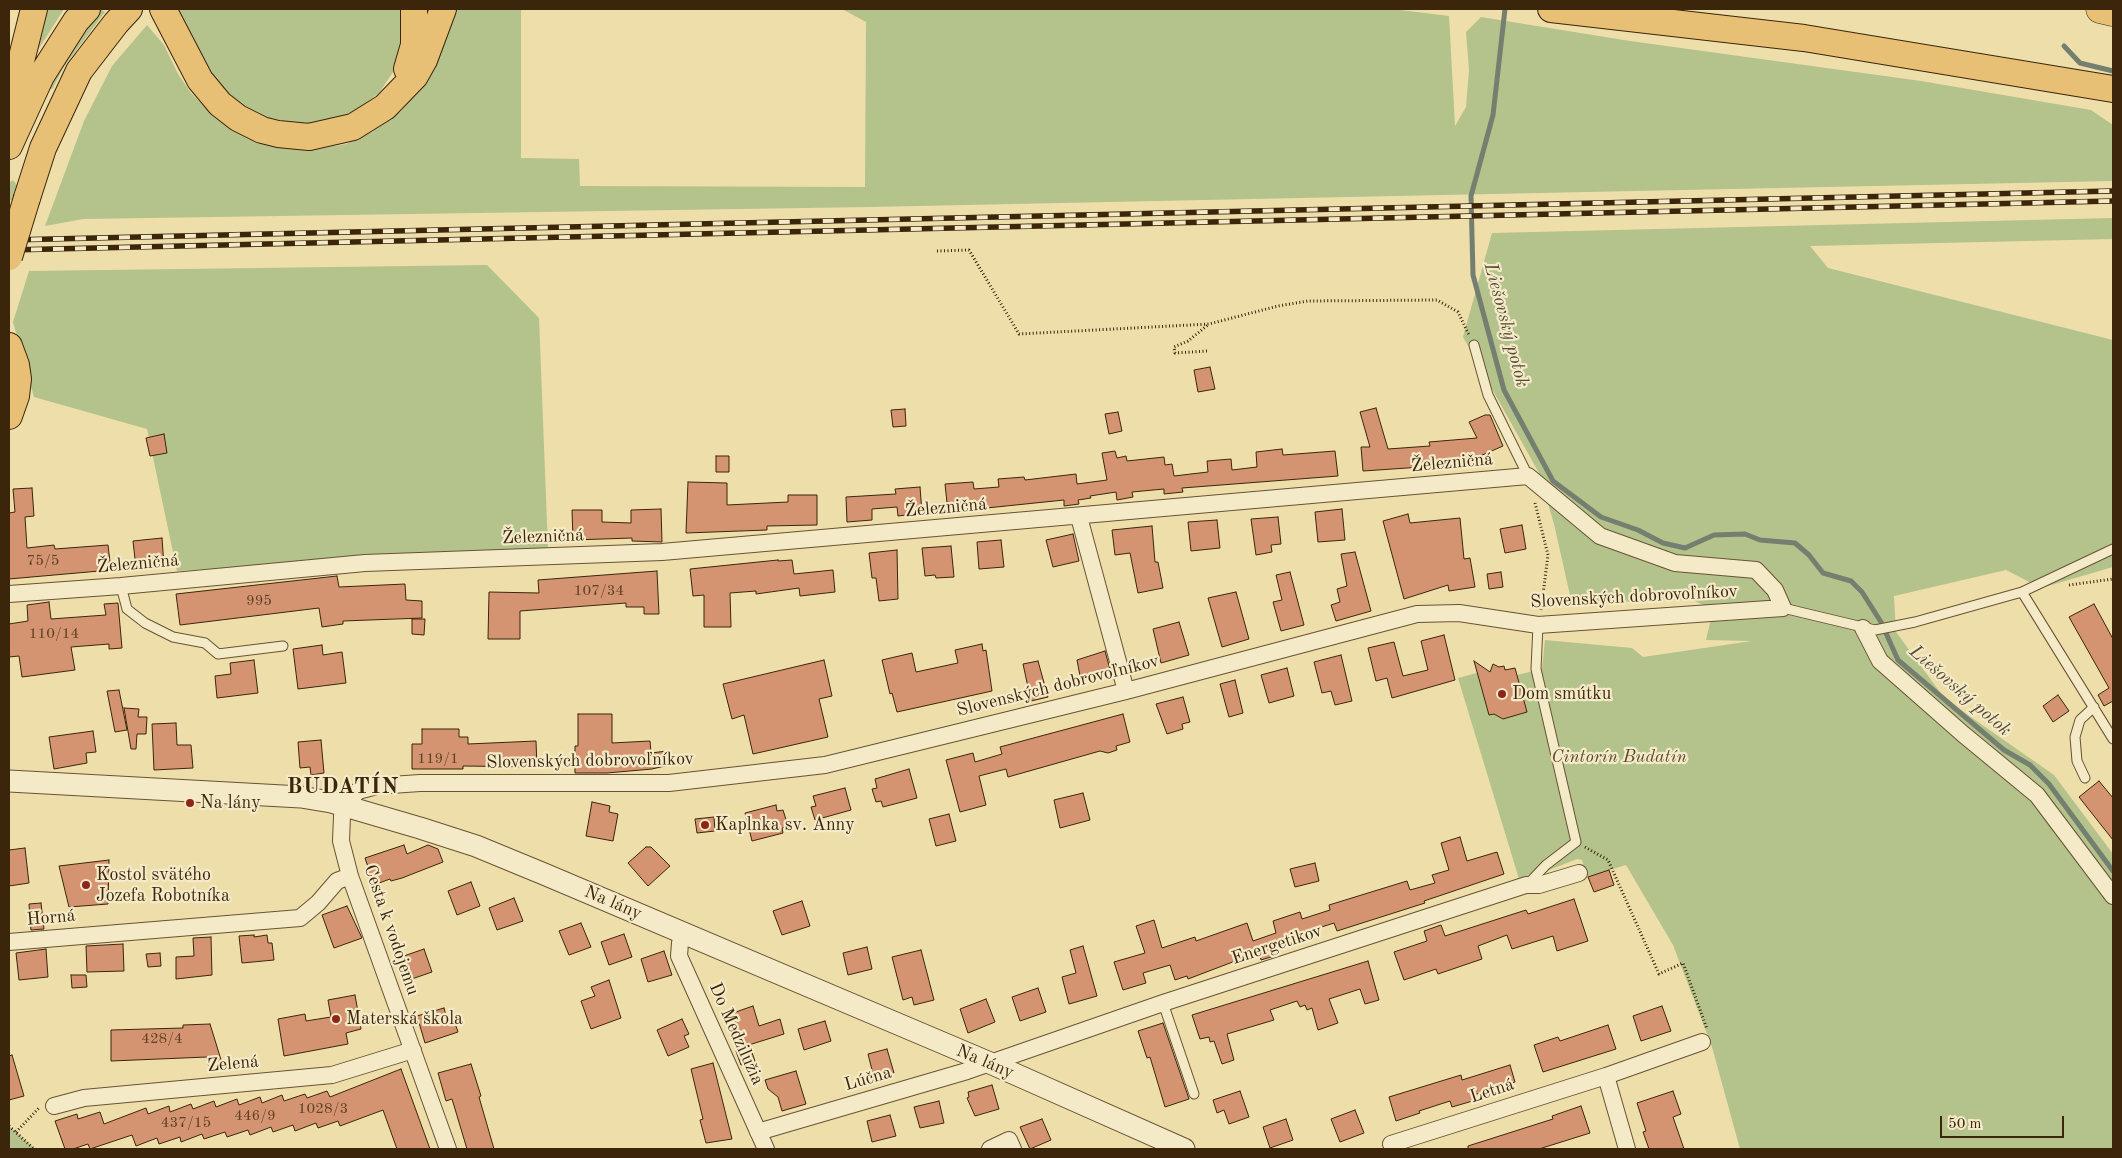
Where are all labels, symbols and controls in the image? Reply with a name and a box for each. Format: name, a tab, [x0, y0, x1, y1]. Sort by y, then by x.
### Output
water label: Liešovský potok	[1478, 260, 1534, 390]
street label: Železničná	[1410, 449, 1494, 477]
street label: Železničná	[904, 494, 988, 522]
street label: Železničná	[502, 525, 584, 549]
street label: Železničná	[96, 550, 180, 578]
house number: 75/5	[27, 552, 59, 570]
street label: Slovenských dobrovoľníkov	[1530, 581, 1738, 613]
house number: 107/34	[574, 582, 624, 600]
house number: 995	[246, 592, 272, 610]
house number: 110/14	[29, 625, 79, 643]
water label: Liešovský potok	[1904, 640, 2016, 742]
street label: Slovenských dobrovoľníkov	[955, 650, 1161, 722]
place label: Dom smútku	[1512, 683, 1611, 705]
marker: Dom smútku	[1496, 688, 1508, 700]
park label: Cintorín Budatín	[1551, 746, 1687, 768]
street label: Slovenských dobrovoľníkov	[486, 748, 694, 774]
house number: 119/1	[417, 750, 459, 768]
district label: BUDATÍN	[286, 774, 400, 800]
place label: Na lány	[200, 792, 261, 814]
marker: Na lány	[184, 797, 196, 809]
place label: Kaplnka sv. Anny	[715, 814, 855, 836]
marker: Kaplnka sv. Anny	[699, 819, 711, 831]
street label: Cesta k vodojemu	[359, 862, 423, 998]
place label: Kostol svätého Jozefa Robotníka	[96, 864, 230, 906]
marker: Kostol svätého Jozefa Robotníka	[80, 879, 92, 891]
street label: Na lány	[581, 881, 645, 925]
street label: Horná	[26, 905, 76, 931]
street label: Energetikov	[1229, 920, 1325, 970]
street label: Do Medzilužia	[704, 980, 768, 1088]
place label: Materská škola	[346, 1008, 463, 1030]
marker: Materská škola	[330, 1013, 342, 1025]
house number: 428/4	[141, 1030, 183, 1048]
street label: Na lány	[953, 1040, 1017, 1084]
street label: Zelená	[206, 1051, 260, 1077]
street label: Lúčna	[842, 1062, 894, 1096]
street label: Letná	[1467, 1074, 1517, 1108]
house number: 1028/3	[298, 1100, 348, 1118]
scale bar	[1942, 1106, 2066, 1138]
house number: 446/9	[234, 1107, 276, 1125]
house number: 437/15	[161, 1114, 211, 1132]
text: 50 m	[1948, 1117, 1982, 1132]

